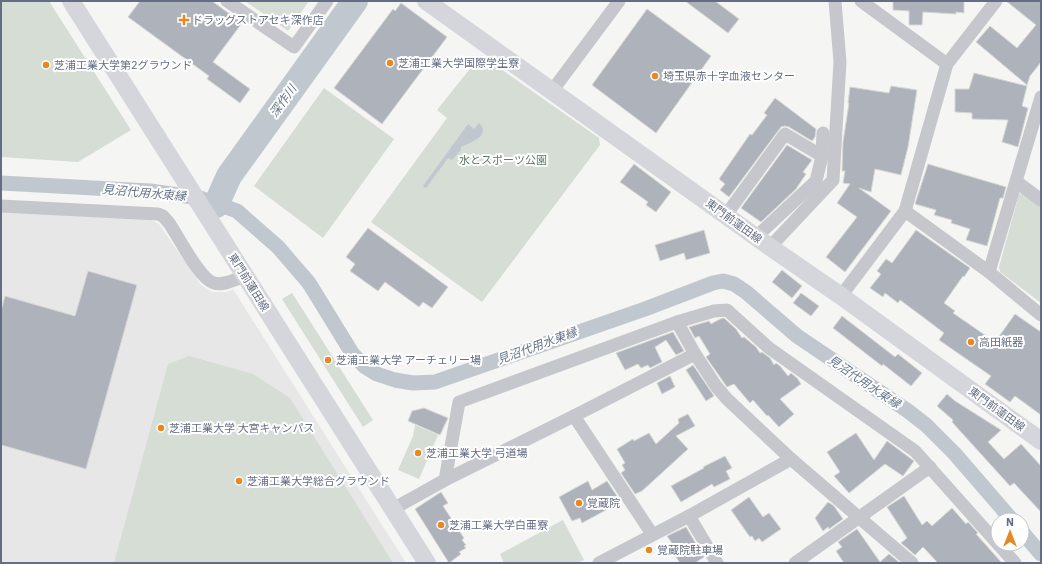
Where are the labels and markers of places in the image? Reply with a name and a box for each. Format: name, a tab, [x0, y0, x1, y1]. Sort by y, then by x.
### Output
place label: ドラッグストアセキ深作店	[192, 13, 324, 27]
marker: ドラッグストアセキ深作店	[179, 15, 189, 25]
place label: 芝浦工業大学国際学生寮	[398, 56, 519, 70]
place label: 芝浦工業大学第2グラウンド	[54, 58, 193, 72]
marker: 芝浦工業大学国際学生寮	[385, 58, 395, 68]
marker: 芝浦工業大学第2グラウンド	[41, 60, 51, 70]
place label: 埼玉県赤十字血液センター	[663, 69, 795, 83]
marker: 埼玉県赤十字血液センター	[650, 71, 660, 81]
place label: 高田紙器	[979, 335, 1023, 349]
marker: 高田紙器	[966, 337, 976, 347]
place label: 芝浦工業大学 アーチェリー場	[336, 353, 481, 367]
marker: 芝浦工業大学 アーチェリー場	[323, 355, 333, 365]
place label: 芝浦工業大学 大宮キャンパス	[169, 421, 315, 435]
marker: 芝浦工業大学 大宮キャンパス	[156, 423, 166, 433]
place label: 芝浦工業大学 弓道場	[426, 446, 528, 460]
marker: 芝浦工業大学 弓道場	[413, 448, 423, 458]
place label: 芝浦工業大学総合グラウンド	[247, 474, 390, 488]
marker: 芝浦工業大学総合グラウンド	[234, 476, 244, 486]
place label: 覚蔵院	[587, 496, 620, 510]
marker: 覚蔵院	[574, 498, 584, 508]
place label: 芝浦工業大学白亜寮	[449, 518, 548, 532]
marker: 芝浦工業大学白亜寮	[436, 520, 446, 530]
place label: 覚蔵院駐車場	[657, 543, 723, 557]
marker: 覚蔵院駐車場	[644, 545, 654, 555]

